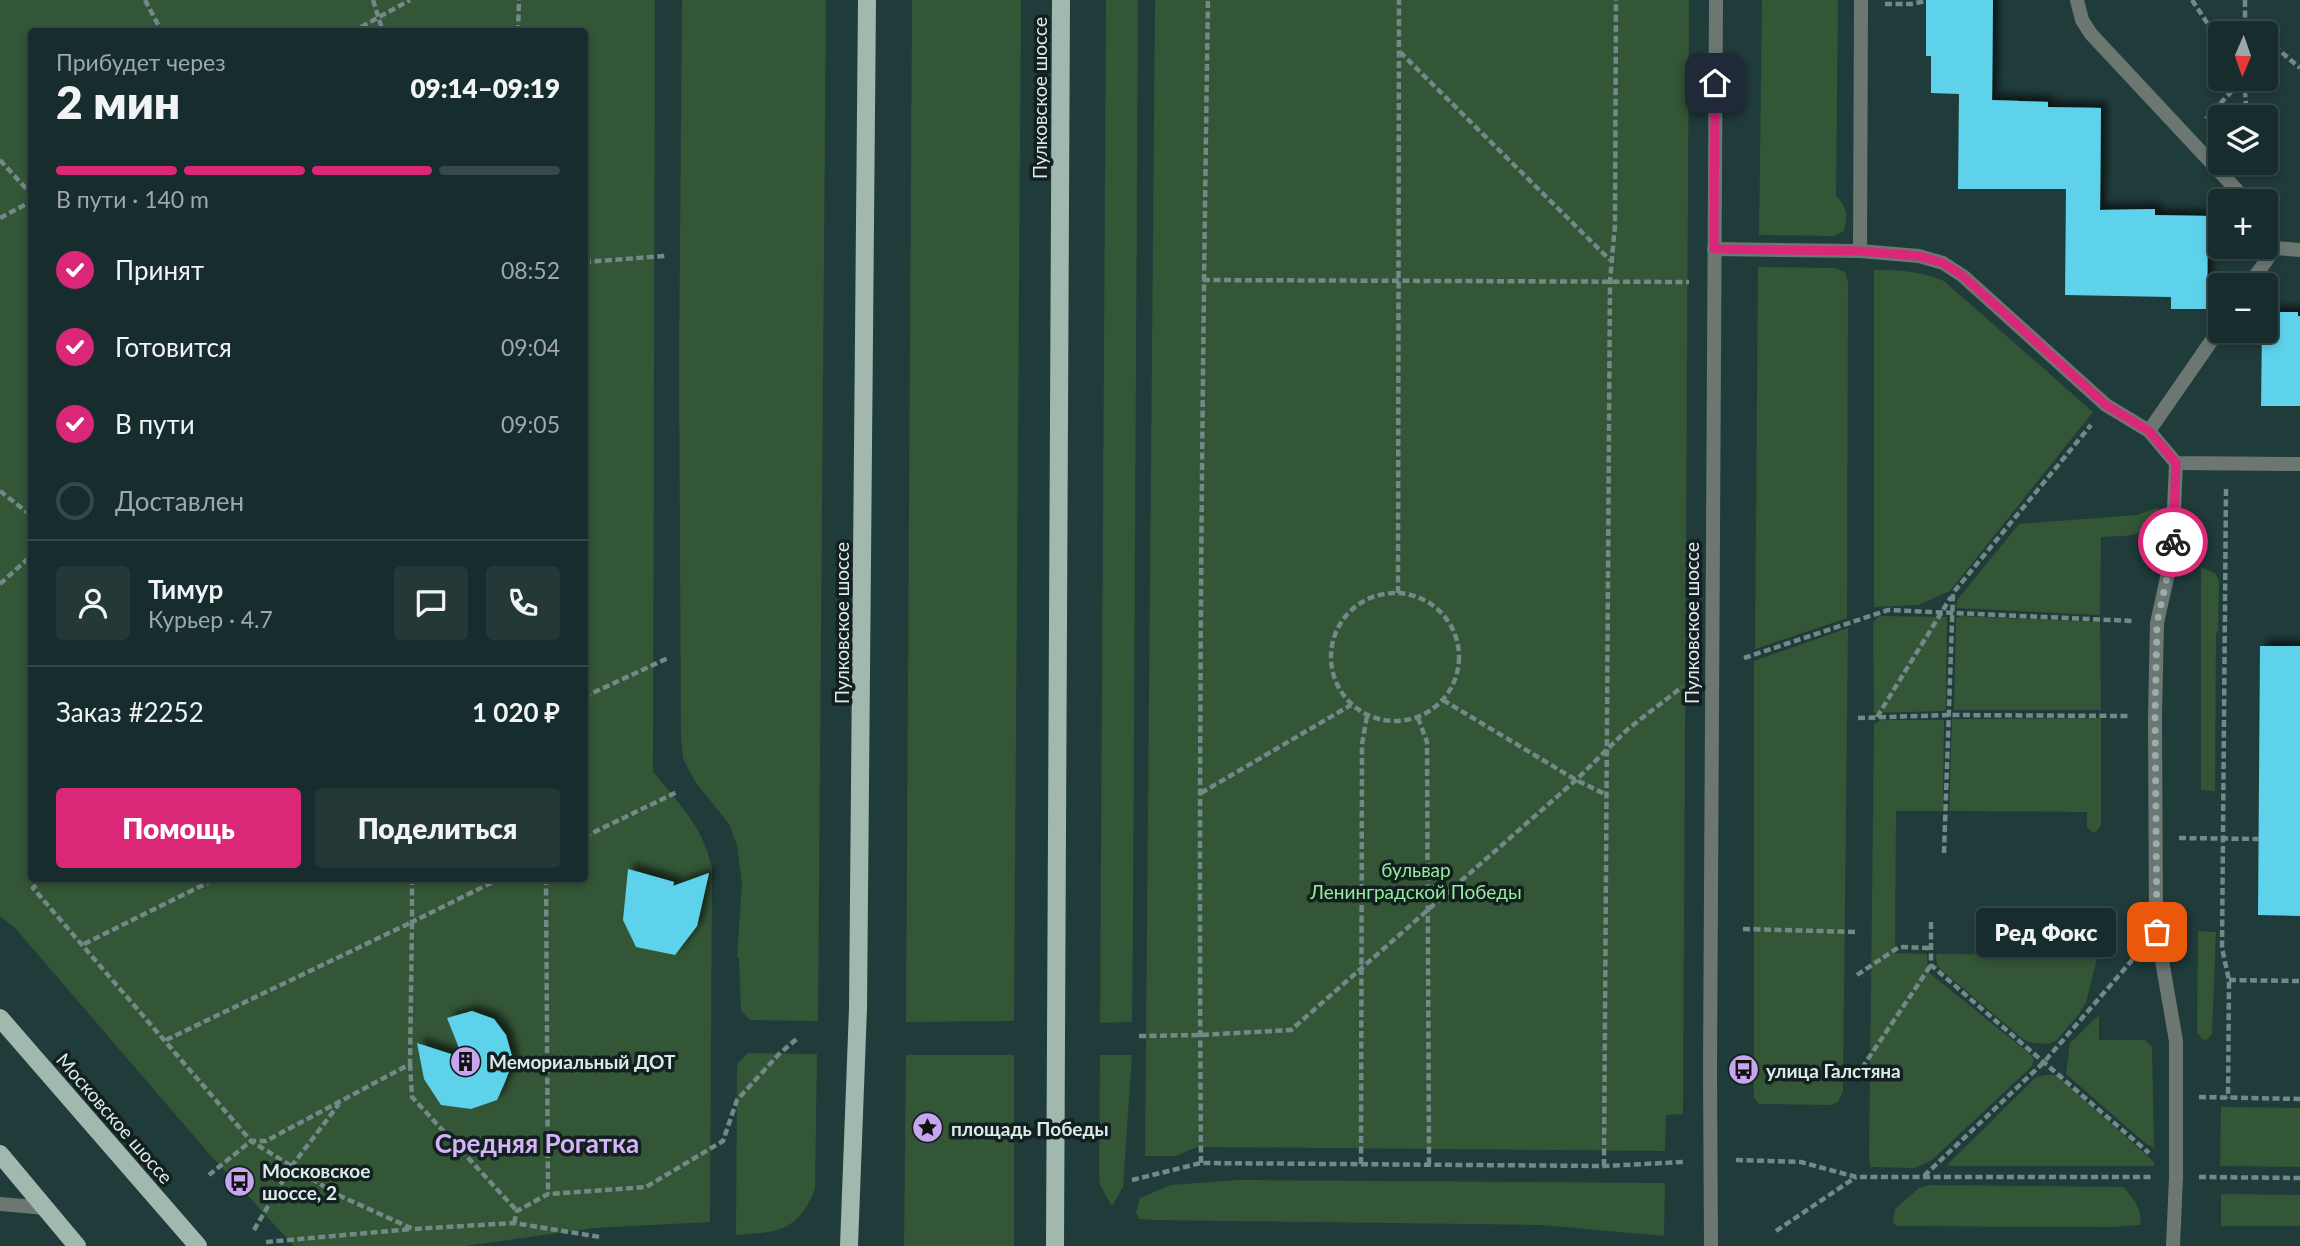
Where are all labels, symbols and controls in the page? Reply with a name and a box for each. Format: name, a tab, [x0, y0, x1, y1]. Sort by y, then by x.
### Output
street label: Пулковское шоссе	[1028, 17, 1051, 179]
north arrow	[2208, 21, 2278, 91]
map controls	[2208, 21, 2278, 343]
text: Прибудет через	[56, 48, 226, 76]
pin	[1685, 53, 1745, 113]
icon: home	[1696, 64, 1734, 102]
text: 09:14–09:19	[410, 72, 560, 104]
text: 2 мин	[56, 74, 180, 129]
button: layers	[2208, 105, 2278, 175]
text: В пути · 140 m	[56, 185, 209, 213]
button: +	[2208, 189, 2278, 259]
icon: check	[56, 251, 94, 289]
text: Принят	[115, 254, 204, 286]
text: 08:52	[501, 256, 560, 284]
button: −	[2208, 273, 2278, 343]
icon: check	[56, 328, 94, 366]
text: Готовится	[115, 331, 232, 363]
text: 09:04	[501, 333, 560, 361]
icon: check	[56, 405, 94, 443]
text: В пути	[115, 408, 195, 440]
text: 09:05	[501, 410, 560, 438]
text: Доставлен	[115, 485, 244, 517]
courier	[2138, 507, 2208, 577]
icon: bike	[2154, 523, 2192, 561]
street label: Пулковское шоссе	[830, 542, 853, 704]
street label: Пулковское шоссе	[1680, 542, 1703, 704]
button: person	[56, 566, 130, 640]
button: chat	[394, 566, 468, 640]
button: phone	[486, 566, 560, 640]
text: Тимур	[148, 573, 223, 605]
text: Курьер · 4.7	[148, 605, 273, 633]
text: Заказ #2252	[56, 696, 204, 728]
text: 1 020 ₽	[472, 696, 560, 728]
button: Помощь	[56, 788, 301, 868]
button: Поделиться	[315, 788, 560, 868]
park label: бульвар Ленинградской Победы	[1309, 858, 1522, 903]
pin	[2127, 902, 2187, 962]
callout: Ред Фокс	[1975, 908, 2115, 956]
icon: bag	[2138, 913, 2176, 951]
text: Ред Фокс	[1995, 918, 2097, 946]
building icon: Мемориальный ДОТ	[449, 1044, 483, 1078]
street label: Московское шоссе	[52, 1048, 178, 1188]
place label: Мемориальный ДОТ	[489, 1050, 676, 1073]
bus stop icon: улица Галстяна	[1726, 1053, 1760, 1087]
place label: улица Галстяна	[1766, 1059, 1901, 1082]
place icon: площадь Победы	[911, 1111, 945, 1145]
place label: площадь Победы	[951, 1117, 1109, 1140]
district label: Средняя Рогатка	[435, 1127, 639, 1159]
place label: Московское шоссе, 2	[262, 1159, 370, 1204]
bus stop icon: Московское шоссе, 2	[222, 1164, 256, 1198]

